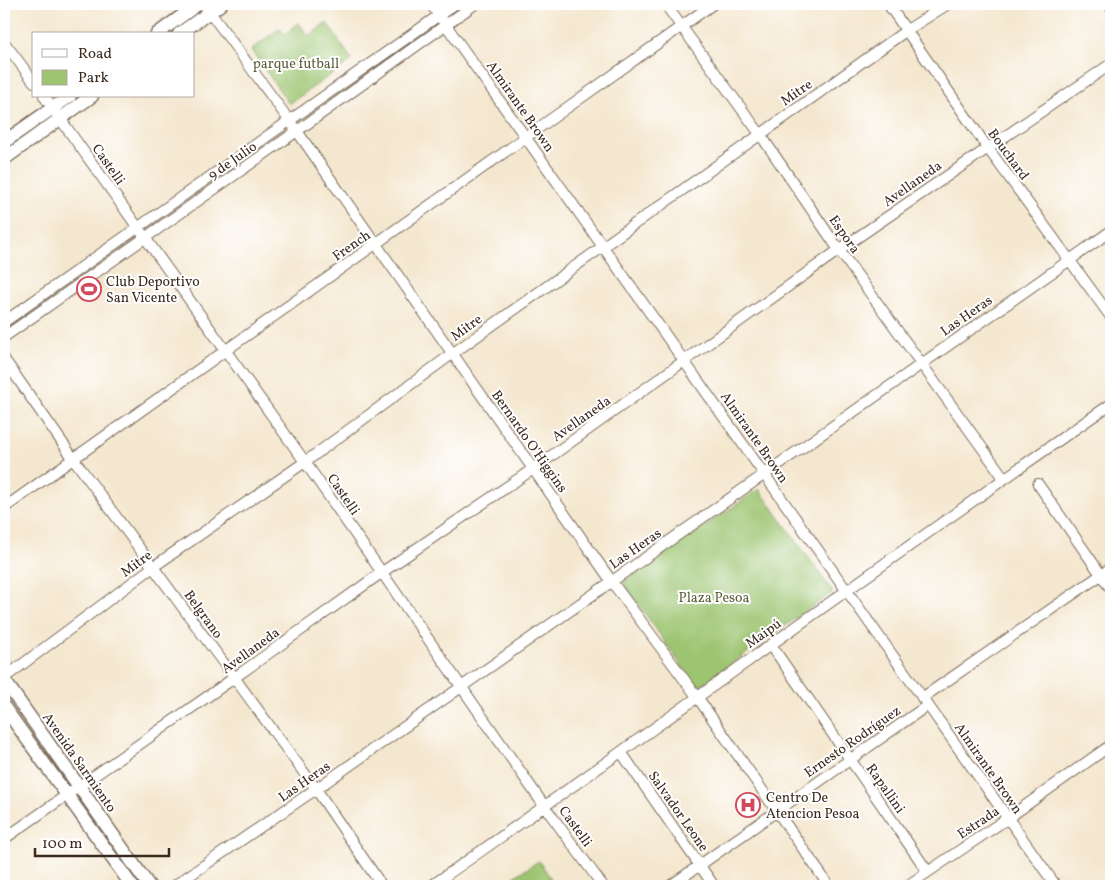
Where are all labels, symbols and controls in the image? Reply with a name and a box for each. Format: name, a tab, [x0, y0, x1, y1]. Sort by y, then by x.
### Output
legend	[32, 32, 195, 98]
text: Road	[78, 44, 112, 65]
park label: parque futball	[253, 55, 339, 74]
street label: Almirante Brown	[481, 58, 558, 156]
text: Park	[78, 68, 109, 89]
street label: Mitre	[777, 75, 817, 111]
street label: Bouchard	[983, 125, 1033, 184]
street label: 9 de Julio	[205, 137, 261, 185]
street label: Castelli	[87, 141, 129, 189]
street label: Avellaneda	[880, 157, 946, 212]
street label: Espora	[824, 212, 864, 258]
street label: French	[329, 226, 375, 266]
place label: Club Deportivo San Vicente	[106, 273, 200, 308]
sports icon: Club Deportivo San Vicente	[76, 276, 102, 302]
street label: Las Heras	[937, 291, 997, 341]
street label: Mitre	[447, 310, 487, 346]
street label: Bernardo O'Higgins	[486, 387, 571, 497]
street label: Almirante Brown	[715, 389, 792, 487]
street label: Avellaneda	[549, 392, 615, 447]
street label: Castelli	[322, 470, 364, 519]
street label: Las Heras	[606, 524, 666, 574]
street label: Mitre	[117, 546, 157, 582]
street label: Belgrano	[179, 587, 227, 643]
park label: Plaza Pesoa	[679, 589, 750, 608]
street label: Maipú	[742, 615, 786, 654]
street label: Avellaneda	[218, 623, 284, 679]
street label: Ernesto Rodríguez	[801, 702, 905, 783]
street label: Avenida Sarmiento	[37, 709, 120, 816]
street label: Almirante Brown	[949, 720, 1026, 818]
street label: Las Heras	[275, 757, 335, 807]
street label: Rapallini	[861, 760, 909, 818]
street label: Salvador Leone	[643, 768, 713, 856]
place label: Centro De Atencion Pesoa	[766, 789, 859, 824]
hospital icon: Centro De Atencion Pesoa	[735, 792, 761, 818]
street label: Estrada	[954, 802, 1004, 844]
street label: Castelli	[554, 803, 596, 851]
scale bar	[35, 825, 169, 857]
text: 100 m	[42, 834, 82, 855]

